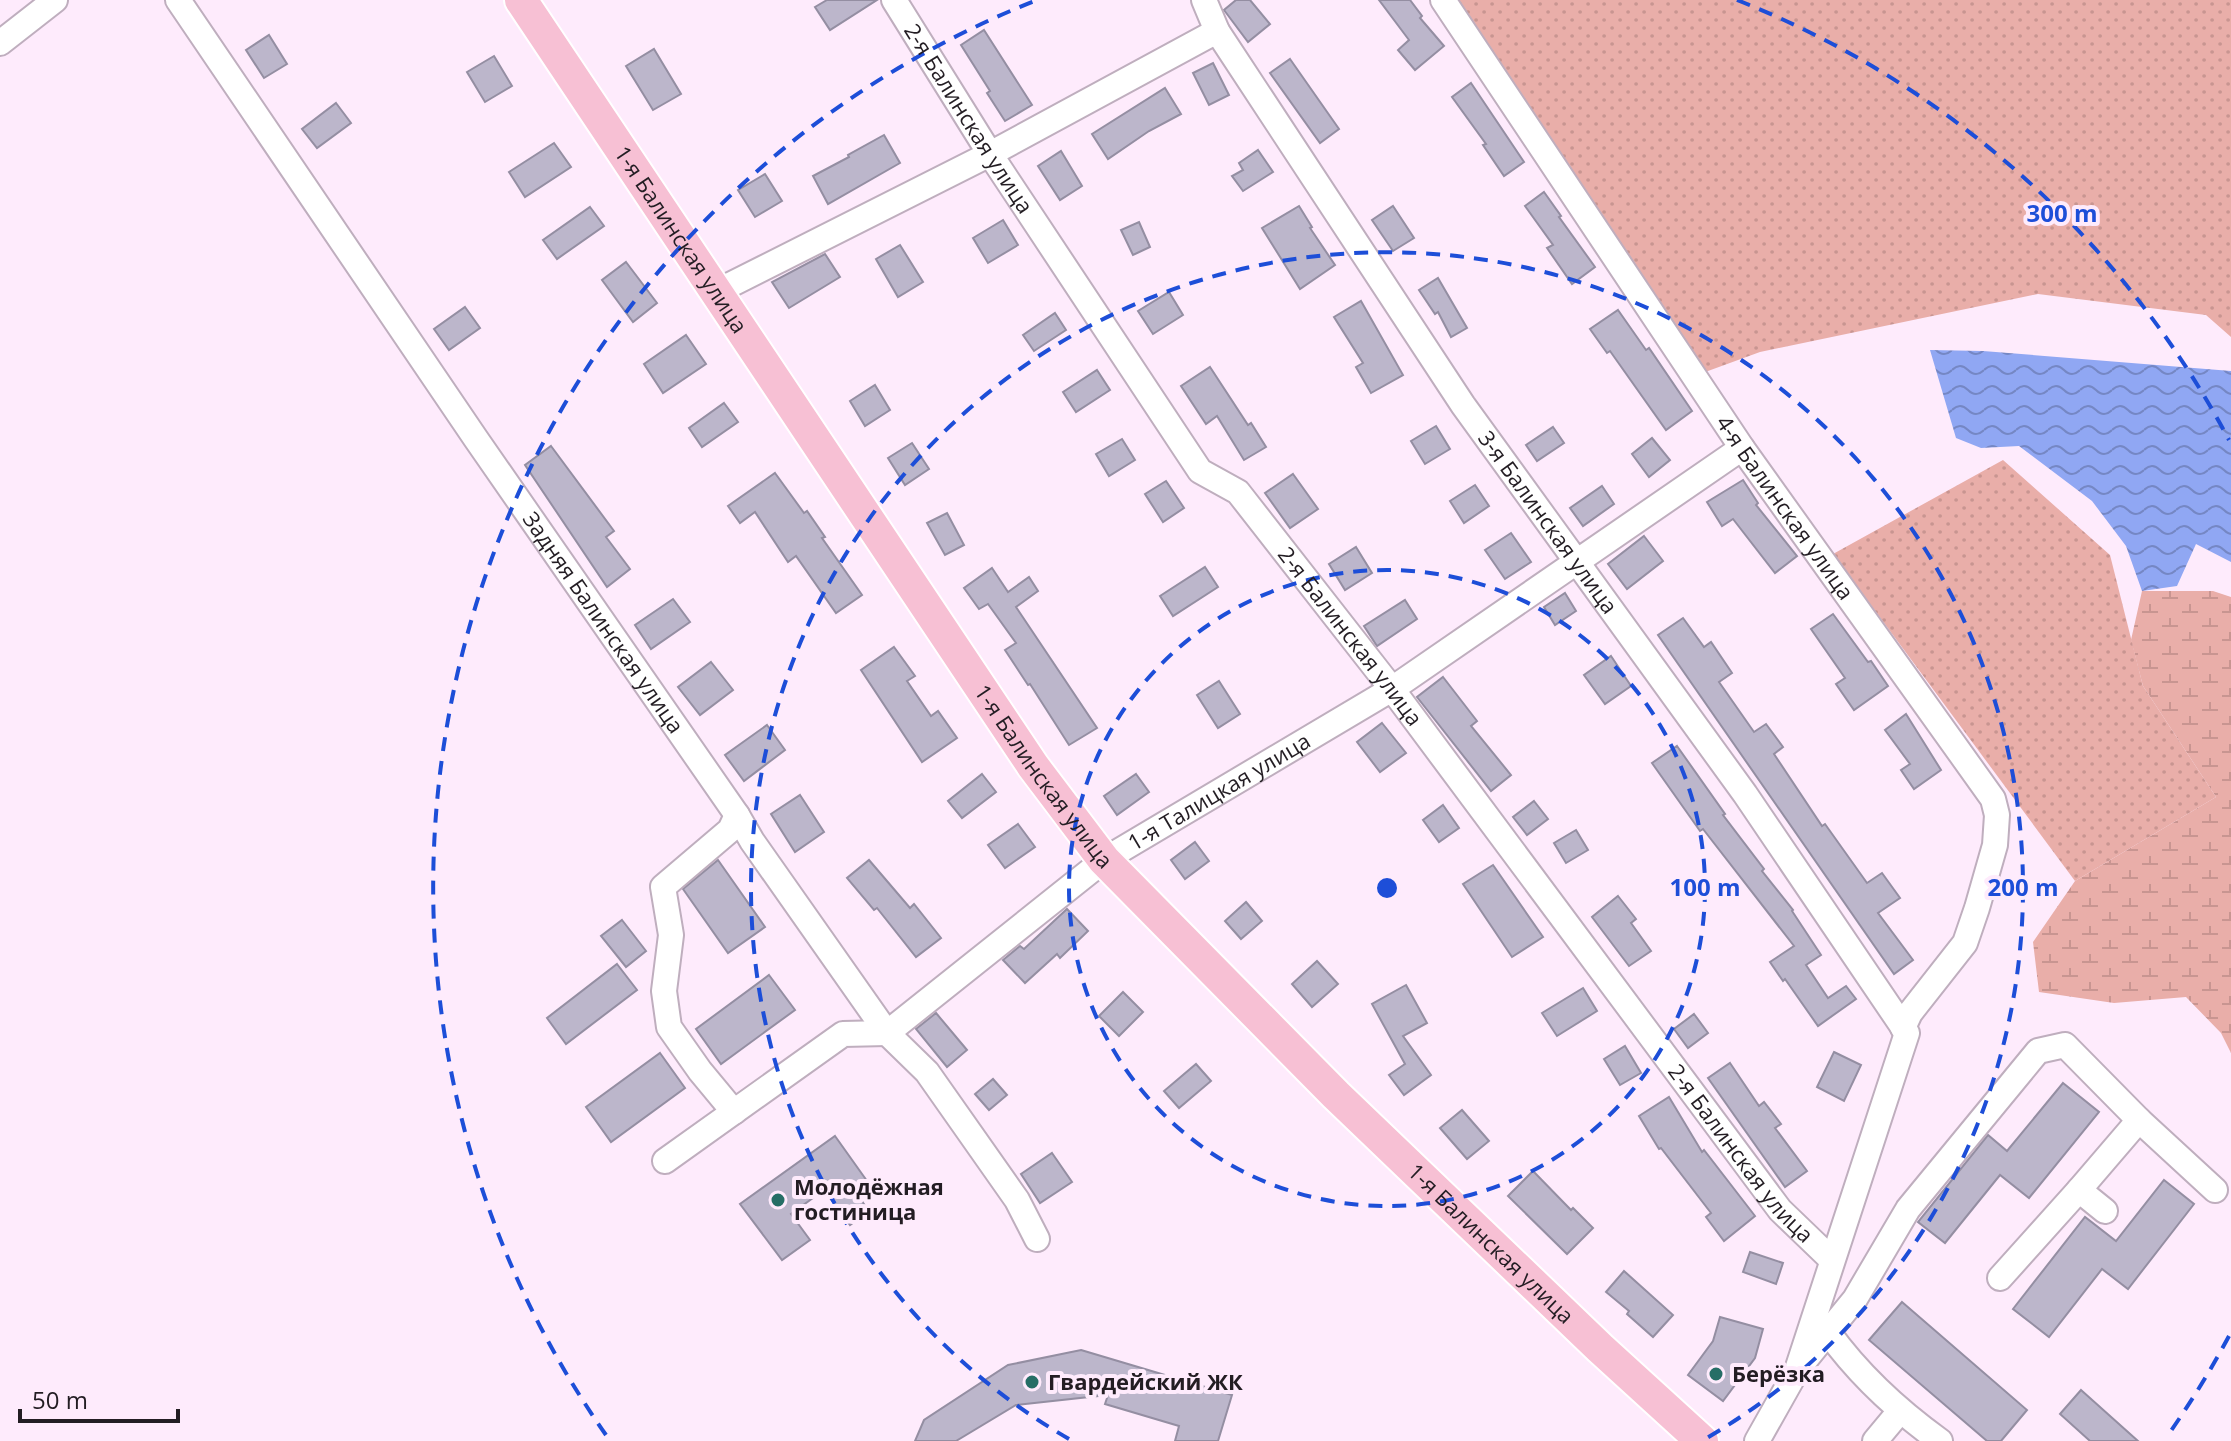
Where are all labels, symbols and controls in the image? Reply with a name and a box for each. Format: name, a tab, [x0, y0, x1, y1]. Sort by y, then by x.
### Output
street label: 2-я Балинская улица	[898, 17, 1041, 219]
street label: 1-я Балинская улица	[608, 139, 755, 338]
text: 300 m	[2027, 196, 2097, 229]
street label: 4-я Балинская улица	[1710, 409, 1862, 605]
street label: 3-я Балинская улица	[1472, 424, 1625, 619]
street label: Задняя Балинская улица	[517, 505, 692, 739]
street label: 2-я Балинская улица	[1272, 540, 1430, 732]
street label: 1-я Балинская улица	[969, 678, 1120, 875]
street label: 1-я Талицкая улица	[1122, 725, 1315, 857]
text: 100 m	[1670, 870, 1740, 903]
text: 200 m	[1988, 870, 2058, 903]
centre of rings	[1373, 874, 1401, 902]
street label: 2-я Балинская улица	[1662, 1057, 1821, 1248]
street label: 1-я Балинская улица	[1402, 1156, 1581, 1330]
place label: Молодёжная гостиница	[794, 1171, 944, 1226]
marker: Молодёжная гостиница	[769, 1191, 787, 1209]
place label: Берёзка	[1732, 1358, 1825, 1388]
marker: Берёзка	[1707, 1365, 1725, 1383]
place label: Гвардейский ЖК	[1048, 1366, 1243, 1396]
scale bar	[20, 1373, 178, 1423]
marker: Гвардейский ЖК	[1023, 1373, 1041, 1391]
text: 50 m	[32, 1383, 88, 1416]

